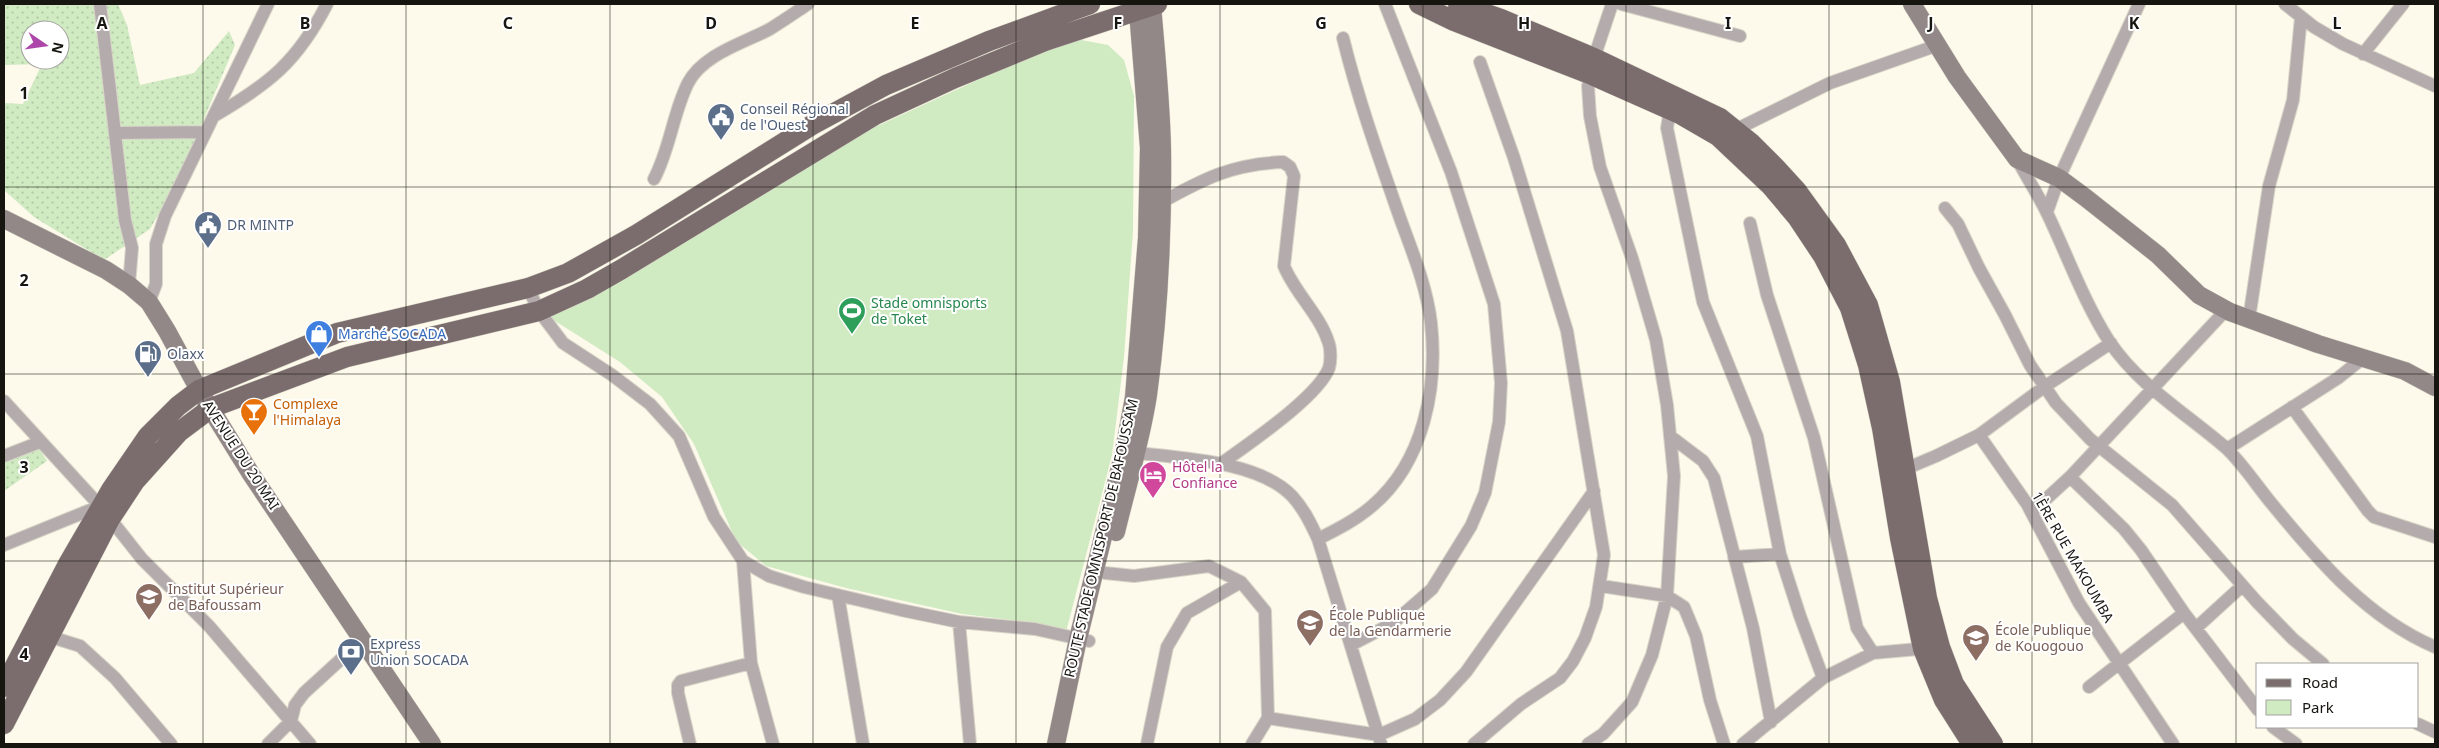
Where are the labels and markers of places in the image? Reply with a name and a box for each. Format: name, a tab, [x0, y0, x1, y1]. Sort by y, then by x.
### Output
place label: Conseil Régional de l'Ouest	[740, 99, 849, 134]
public building icon: Conseil Régional de l'Ouest	[706, 102, 736, 141]
public building icon: DR MINTP	[193, 210, 223, 249]
place label: DR MINTP	[227, 215, 294, 234]
place label: Stade omnisports de Toket	[871, 293, 987, 328]
sports icon: Stade omnisports de Toket	[837, 296, 867, 335]
shop icon: Marché SOCADA	[304, 319, 334, 358]
place label: Marché SOCADA	[338, 324, 446, 343]
fuel station icon: Olaxx	[133, 339, 163, 378]
place label: Olaxx	[167, 344, 205, 363]
place label: Complexe l'Himalaya	[273, 394, 341, 429]
bar icon: Complexe l'Himalaya	[239, 397, 269, 436]
place label: Hôtel la Confiance	[1172, 457, 1238, 492]
hotel icon: Hôtel la Confiance	[1138, 460, 1168, 499]
place label: Institut Supérieur de Bafoussam	[168, 579, 284, 614]
school or university icon: Institut Supérieur de Bafoussam	[134, 582, 164, 621]
place label: École Publique de la Gendarmerie	[1329, 605, 1452, 640]
school or university icon: École Publique de la Gendarmerie	[1295, 608, 1325, 647]
place label: École Publique de Kouogouo	[1995, 620, 2091, 655]
school or university icon: École Publique de Kouogouo	[1961, 623, 1991, 662]
place label: Express Union SOCADA	[370, 634, 469, 669]
bank icon: Express Union SOCADA	[336, 637, 366, 676]

